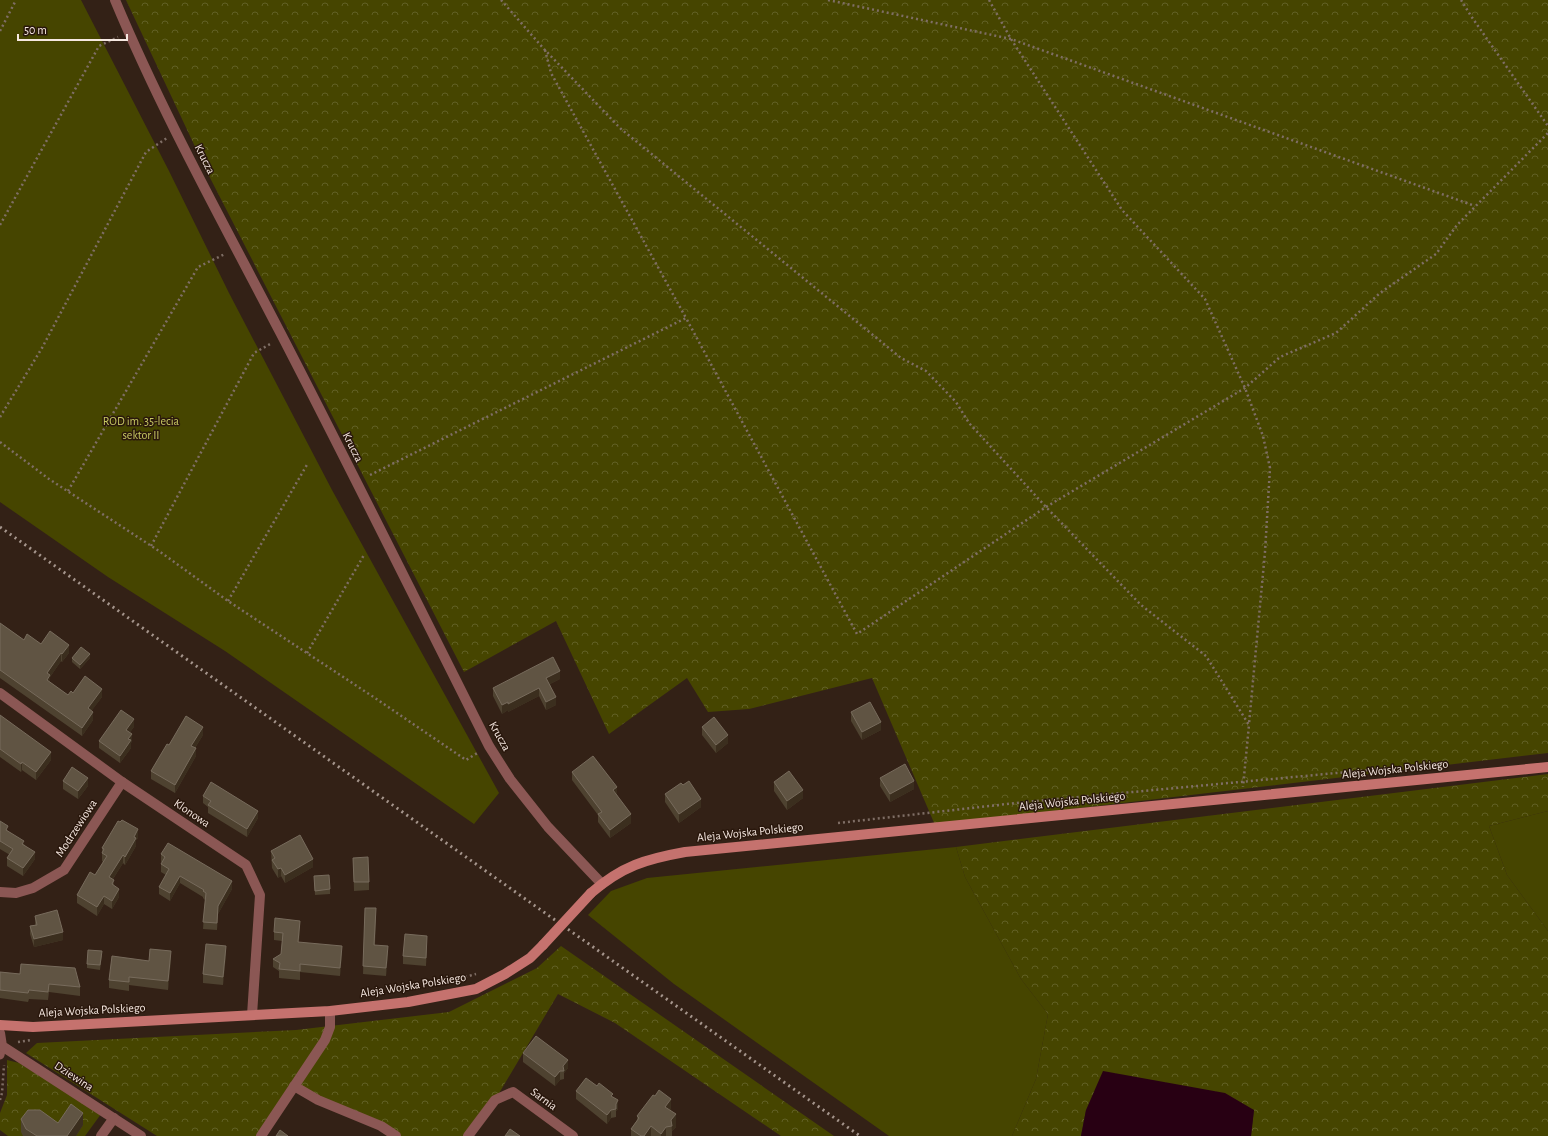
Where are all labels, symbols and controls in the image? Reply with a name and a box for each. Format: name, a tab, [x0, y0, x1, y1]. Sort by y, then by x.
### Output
scale bar	[18, 16, 127, 42]
text: 50 m	[24, 24, 47, 36]
street label: Krucza	[192, 142, 218, 176]
park label: ROD im. 35-lecia sektor II	[103, 415, 180, 441]
street label: Krucza	[340, 430, 366, 464]
street label: Krucza	[487, 719, 513, 753]
street label: Aleja Wojska Polskiego	[1341, 757, 1449, 782]
street label: Aleja Wojska Polskiego	[1018, 789, 1126, 814]
street label: Modrzewiowa	[53, 797, 99, 859]
street label: Klonowa	[172, 797, 213, 830]
street label: Aleja Wojska Polskiego	[696, 820, 804, 845]
street label: Aleja Wojska Polskiego	[359, 971, 467, 1000]
street label: Aleja Wojska Polskiego	[38, 1001, 146, 1020]
street label: Dziewina	[52, 1059, 96, 1093]
street label: Sarnia	[529, 1086, 560, 1113]

